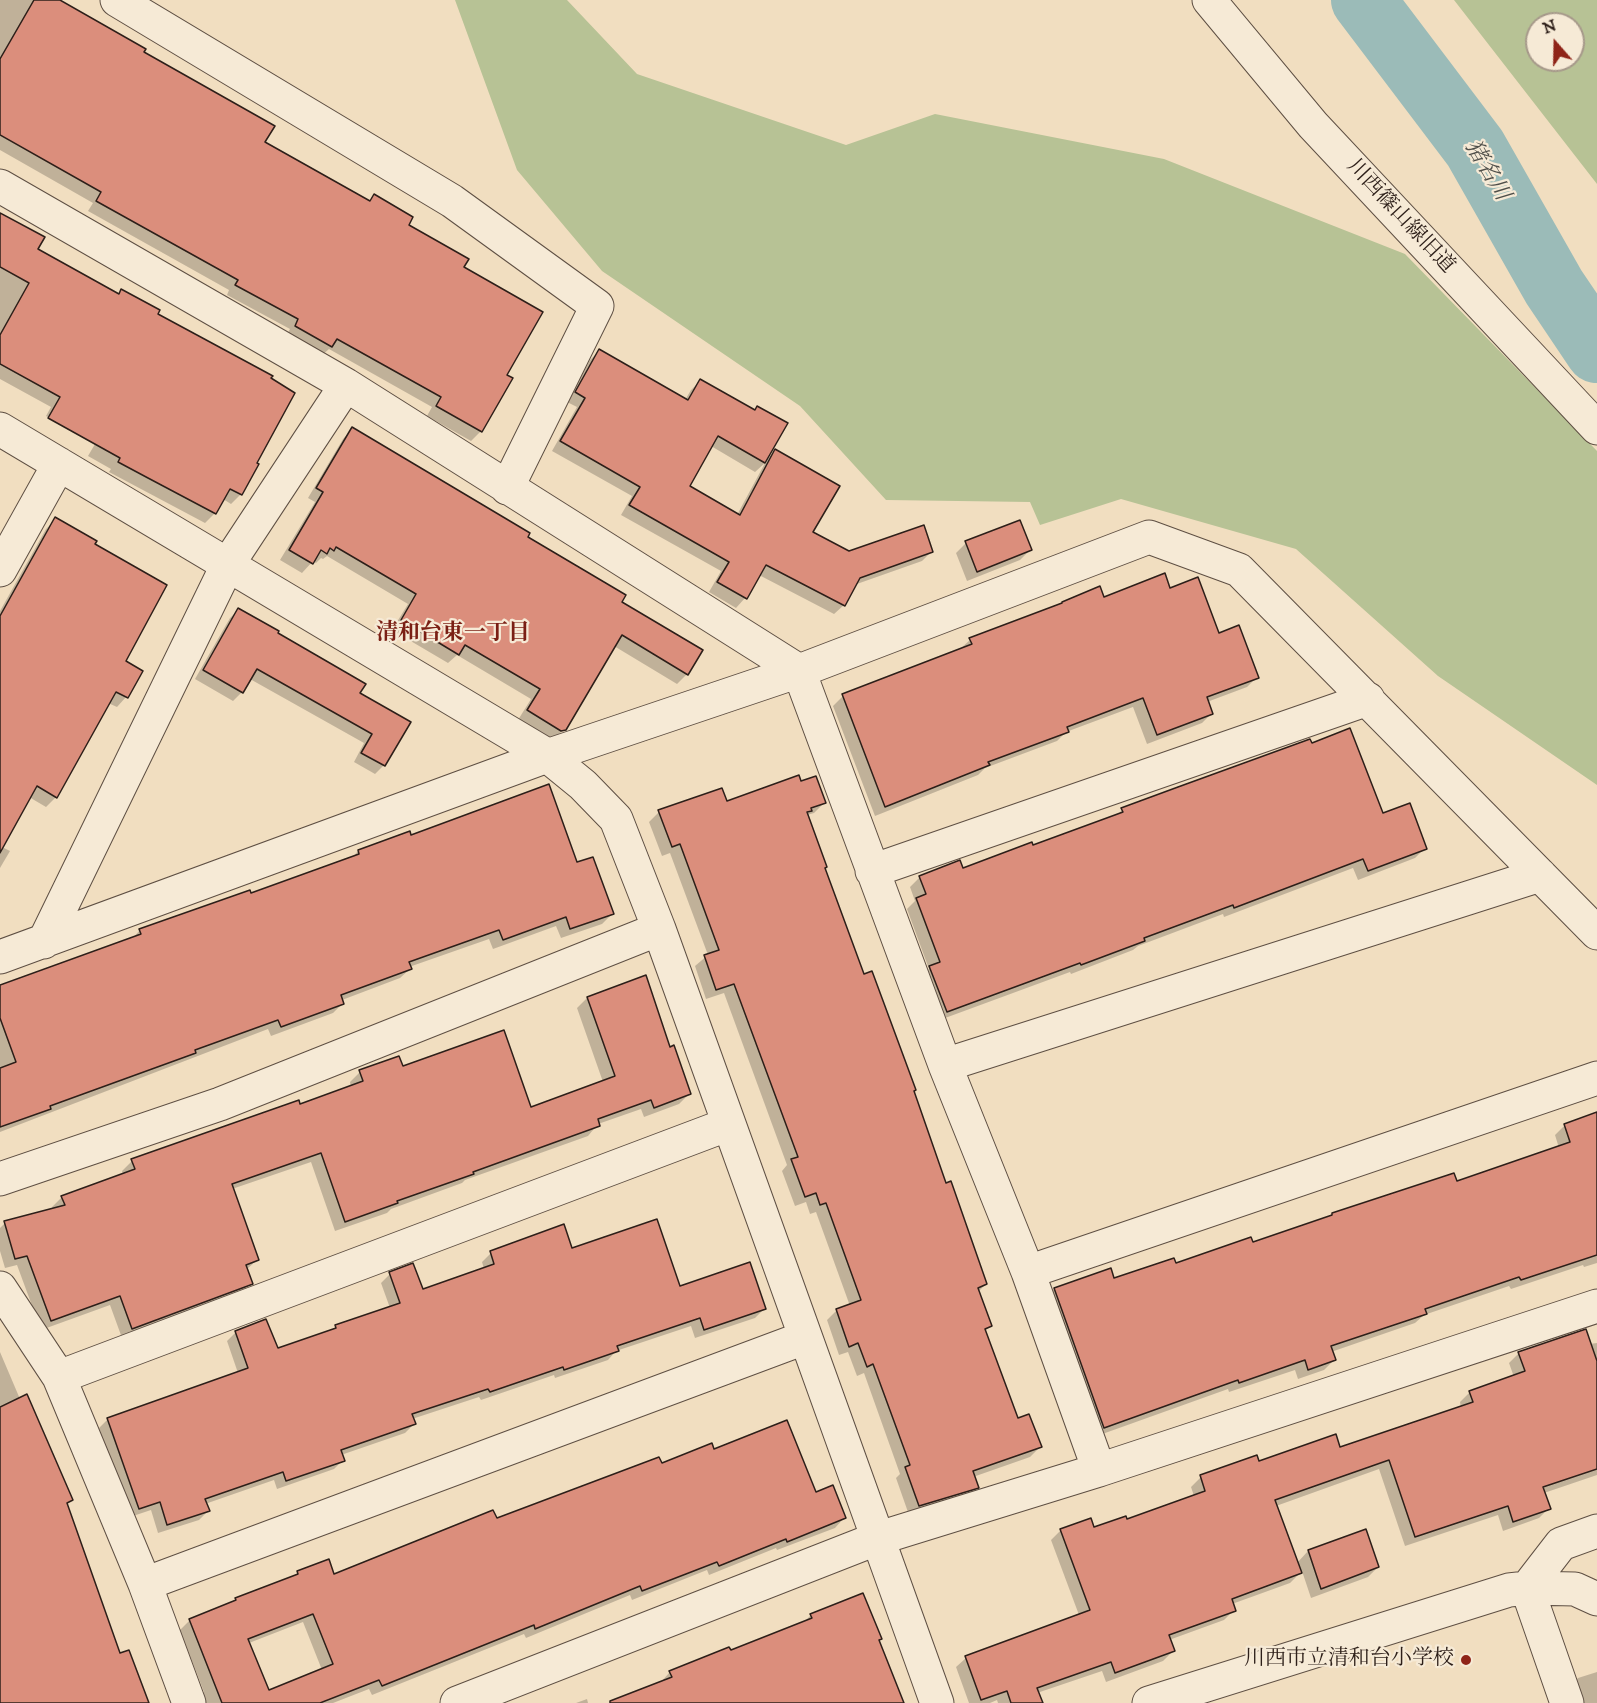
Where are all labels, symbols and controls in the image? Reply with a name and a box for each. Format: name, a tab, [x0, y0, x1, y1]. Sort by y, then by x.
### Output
north arrow	[1525, 12, 1585, 72]
text: N	[1540, 15, 1559, 39]
water label: 猪名川	[1458, 136, 1514, 206]
street label: 川西篠山線旧道	[1341, 155, 1459, 279]
district label: 清和台東一丁目	[376, 621, 530, 647]
place label: 川西市立清和台小学校	[1244, 1647, 1454, 1673]
marker: 川西市立清和台小学校	[1459, 1653, 1473, 1667]

